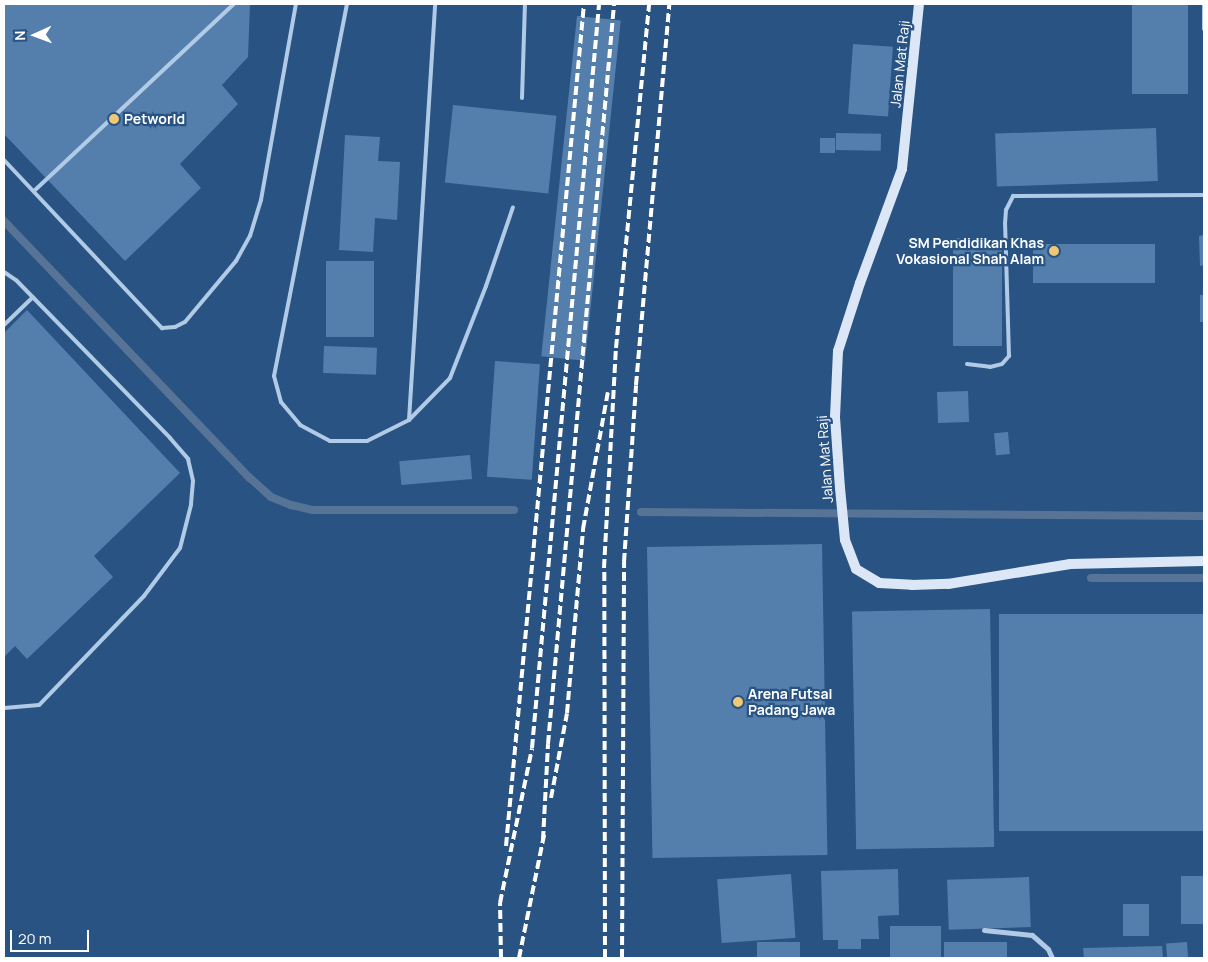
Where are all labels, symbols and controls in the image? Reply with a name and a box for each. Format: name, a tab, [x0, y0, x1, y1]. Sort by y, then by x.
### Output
north arrow	[10, 10, 60, 60]
street label: Jalan Mat Raji	[887, 19, 913, 109]
text: N	[10, 30, 29, 41]
place label: Petworld	[124, 111, 185, 127]
marker: Petworld	[108, 113, 120, 125]
place label: SM Pendidikan Khas Vokasional Shah Alam	[896, 235, 1044, 268]
marker: SM Pendidikan Khas Vokasional Shah Alam	[1048, 245, 1060, 257]
street label: Jalan Mat Raji	[814, 415, 836, 503]
place label: Arena Futsal Padang Jawa	[748, 686, 835, 719]
marker: Arena Futsal Padang Jawa	[732, 696, 744, 708]
scale bar	[12, 920, 91, 952]
text: 20 m	[18, 928, 51, 949]

